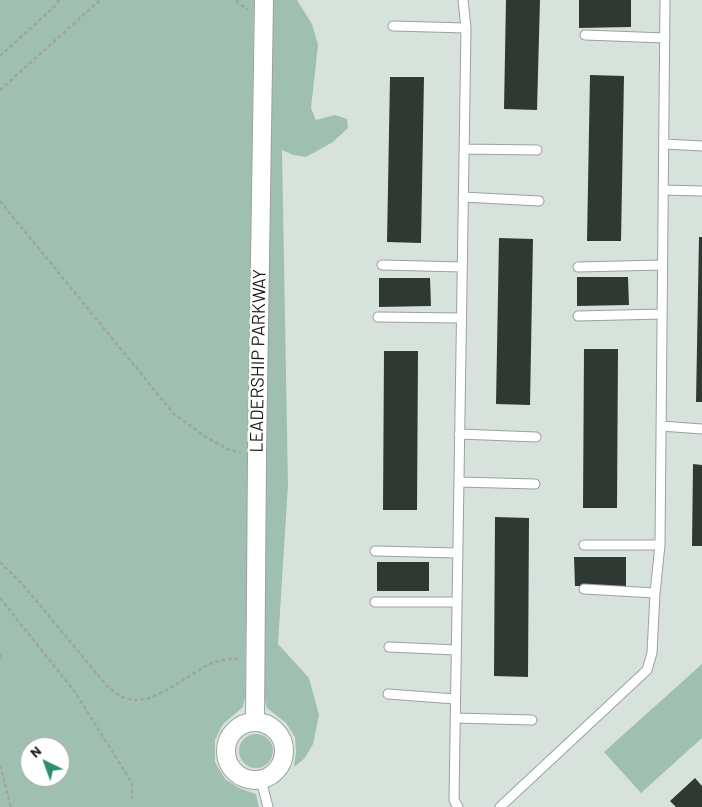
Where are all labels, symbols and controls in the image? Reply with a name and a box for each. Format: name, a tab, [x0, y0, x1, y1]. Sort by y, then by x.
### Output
street label: LEADERSHIP PARKWAY	[246, 269, 270, 453]
north arrow	[20, 737, 70, 787]
text: N	[26, 742, 44, 761]

